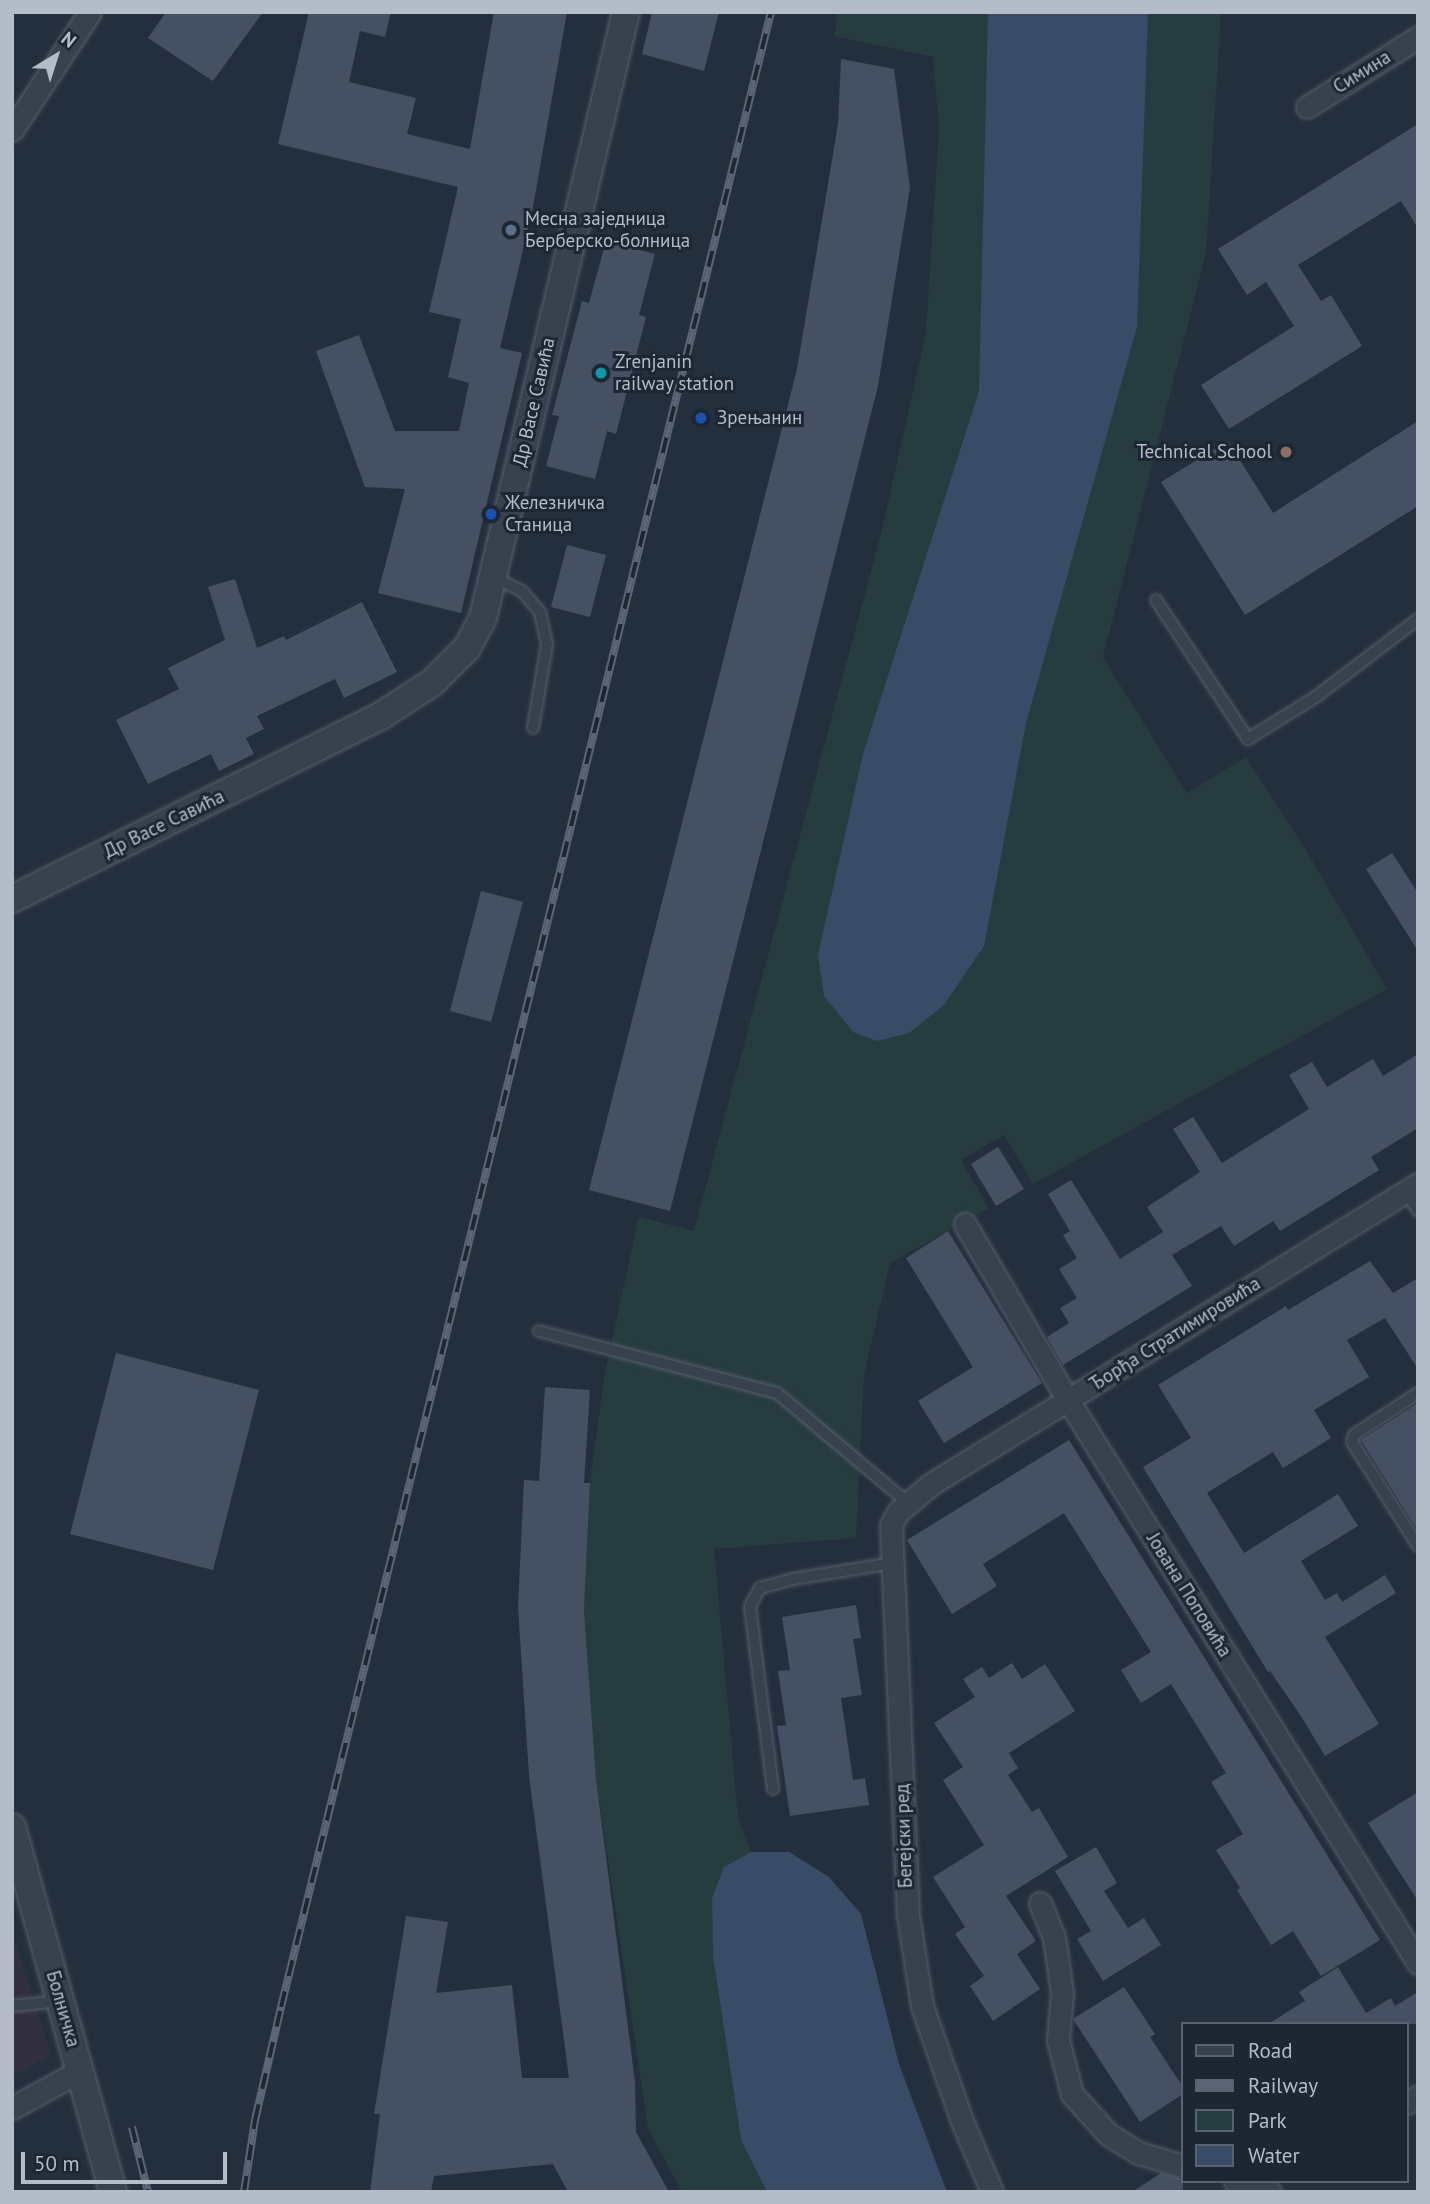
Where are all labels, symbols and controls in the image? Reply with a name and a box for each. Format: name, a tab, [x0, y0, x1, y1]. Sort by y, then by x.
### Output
north arrow	[21, 21, 91, 91]
text: N	[57, 26, 81, 53]
street label: Симина	[1329, 45, 1395, 99]
place label: Месна заједница Берберско-болница	[525, 208, 690, 252]
marker: Месна заједница Берберско-болница	[503, 222, 519, 238]
street label: Др Васе Савића	[508, 335, 560, 469]
place label: Zrenjanin railway station	[615, 351, 735, 395]
marker: Zrenjanin railway station	[593, 365, 609, 381]
place label: Зрењанин	[717, 407, 802, 429]
marker: Зрењанин	[691, 408, 711, 428]
place label: Technical School	[1136, 441, 1272, 463]
marker: Technical School	[1278, 444, 1294, 460]
place label: Железничка Станица	[505, 492, 605, 536]
marker: Железничка Станица	[483, 506, 499, 522]
street label: Др Васе Савића	[100, 785, 228, 863]
street label: Ђорђа Стратимировића	[1085, 1272, 1265, 1396]
street label: Јована Поповића	[1142, 1529, 1236, 1661]
street label: Бегејски ред	[891, 1783, 917, 1889]
street label: Болничка	[41, 1968, 85, 2050]
legend	[1182, 2022, 1409, 2183]
text: Road	[1248, 2037, 1292, 2064]
text: Railway	[1248, 2072, 1318, 2099]
text: Park	[1248, 2107, 1287, 2134]
scale bar	[24, 2138, 231, 2182]
text: Water	[1248, 2142, 1300, 2169]
text: 50 m	[34, 2150, 80, 2177]

